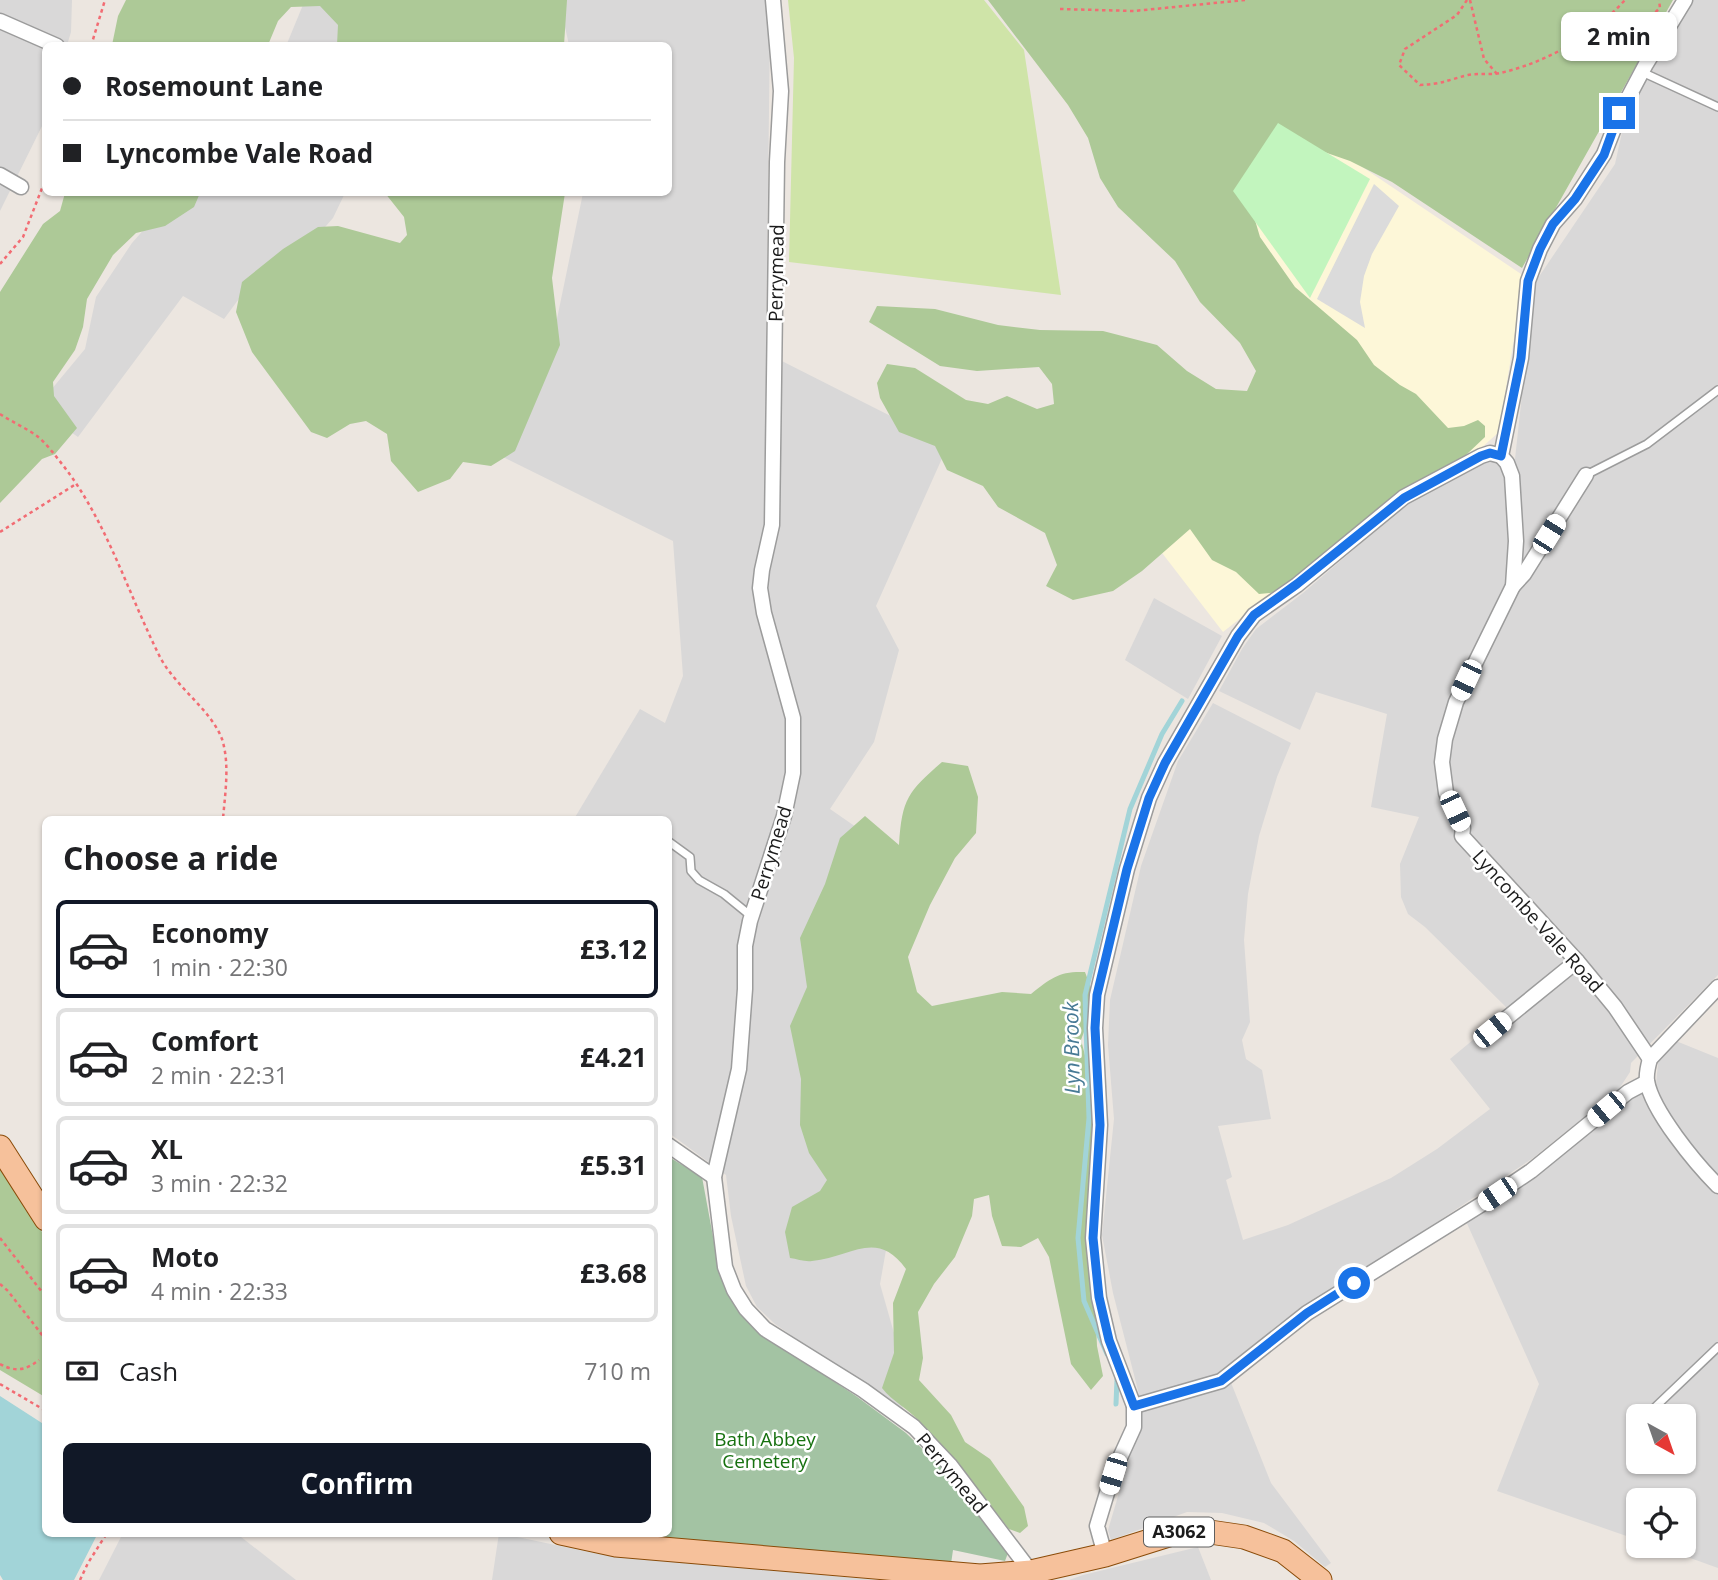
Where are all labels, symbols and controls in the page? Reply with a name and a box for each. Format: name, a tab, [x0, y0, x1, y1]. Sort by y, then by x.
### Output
callout: 2 min	[1561, 11, 1677, 60]
text: 2 min	[1587, 20, 1651, 52]
text: Rosemount Lane	[105, 68, 323, 104]
route end	[1603, 97, 1635, 129]
text: Lyncombe Vale Road	[105, 135, 373, 171]
street label: Perrymead	[762, 224, 790, 322]
car	[1529, 511, 1570, 557]
car	[1448, 657, 1485, 703]
car	[1437, 788, 1474, 834]
street label: Perrymead	[744, 803, 798, 903]
text: Choose a ride	[63, 836, 278, 879]
street label: Lyncombe Vale Road	[1467, 844, 1609, 998]
text: Economy	[151, 915, 269, 951]
icon: car	[67, 918, 130, 981]
text: £3.12	[580, 931, 647, 967]
text: 1 min · 22:30	[151, 951, 288, 983]
water label: Lyn Brook	[1056, 1001, 1086, 1094]
car	[1470, 1009, 1515, 1051]
text: Comfort	[151, 1023, 258, 1059]
icon: car	[67, 1026, 130, 1089]
text: £4.21	[580, 1039, 647, 1075]
text: 2 min · 22:31	[151, 1059, 288, 1091]
car	[1584, 1087, 1629, 1131]
text: XL	[151, 1131, 183, 1167]
icon: car	[67, 1134, 130, 1197]
text: £5.31	[580, 1147, 647, 1183]
text: 3 min · 22:32	[151, 1167, 288, 1199]
car	[1474, 1174, 1521, 1214]
text: Moto	[151, 1239, 219, 1275]
icon: car	[67, 1242, 130, 1305]
text: £3.68	[580, 1255, 647, 1291]
route start	[1338, 1267, 1370, 1299]
text: 4 min · 22:33	[151, 1275, 288, 1307]
icon: cash	[63, 1352, 101, 1390]
text: Cash	[119, 1353, 178, 1389]
text: 710 m	[584, 1355, 651, 1387]
north arrow	[1626, 1404, 1696, 1474]
map controls	[1626, 1404, 1696, 1558]
park label: Bath Abbey Cemetery	[714, 1426, 816, 1474]
street label: Perrymead	[911, 1427, 993, 1519]
button: Confirm	[63, 1443, 651, 1523]
car	[1097, 1451, 1130, 1497]
button: locate	[1626, 1488, 1696, 1558]
road number: A3062	[1144, 1518, 1214, 1546]

